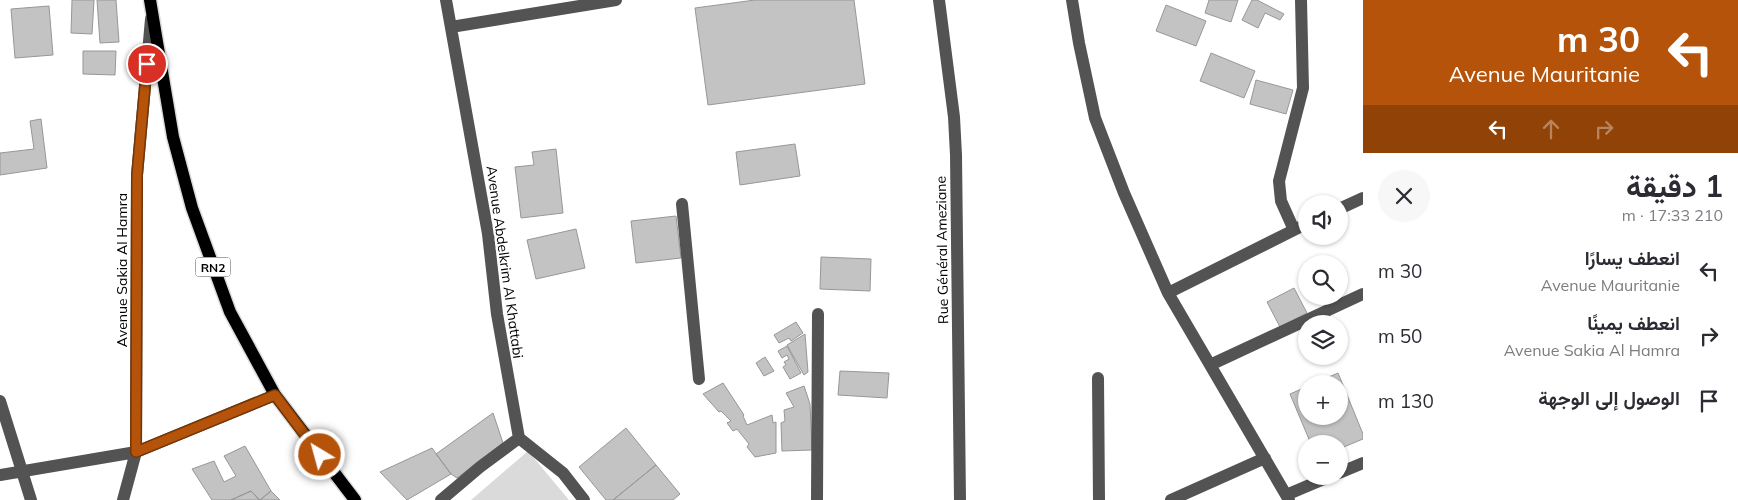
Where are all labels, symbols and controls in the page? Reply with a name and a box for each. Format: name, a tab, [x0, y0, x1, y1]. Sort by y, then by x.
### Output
text: 30 m	[1557, 17, 1640, 61]
icon: left	[1658, 20, 1723, 85]
pin	[126, 43, 168, 85]
icon: arrive	[133, 50, 161, 78]
text: Avenue Mauritanie	[1449, 60, 1640, 88]
icon: left	[1484, 115, 1512, 143]
icon: ahead	[1537, 115, 1565, 143]
icon: right	[1590, 115, 1618, 143]
street label: Avenue Abdelkrim Al Khattabi	[483, 164, 527, 360]
text: 1 دقيقة	[1626, 167, 1723, 205]
button: close	[1378, 170, 1430, 222]
street label: Rue Général Ameziane	[932, 176, 952, 324]
street label: Avenue Sakia Al Hamra	[113, 193, 131, 347]
map controls	[1298, 195, 1348, 485]
button: sound	[1298, 195, 1348, 245]
text: 210 m · 17:33	[1622, 205, 1723, 225]
text: انعطف يسارًا	[1585, 246, 1680, 270]
button: search	[1298, 255, 1348, 305]
icon: left	[1695, 257, 1723, 285]
road number: RN2	[196, 258, 230, 276]
text: 30 m	[1378, 259, 1422, 283]
text: Avenue Mauritanie	[1541, 275, 1680, 295]
text: انعطف يمينًا	[1587, 311, 1680, 335]
button: layers	[1298, 315, 1348, 365]
icon: right	[1695, 322, 1723, 350]
text: 50 m	[1378, 324, 1422, 348]
text: Avenue Sakia Al Hamra	[1504, 340, 1680, 360]
button: +	[1298, 375, 1348, 425]
text: الوصول إلى الوجهة	[1538, 386, 1680, 410]
icon: arrive	[1695, 387, 1723, 415]
text: 130 m	[1378, 389, 1434, 413]
position arrow	[293, 428, 345, 480]
button: −	[1298, 435, 1348, 485]

